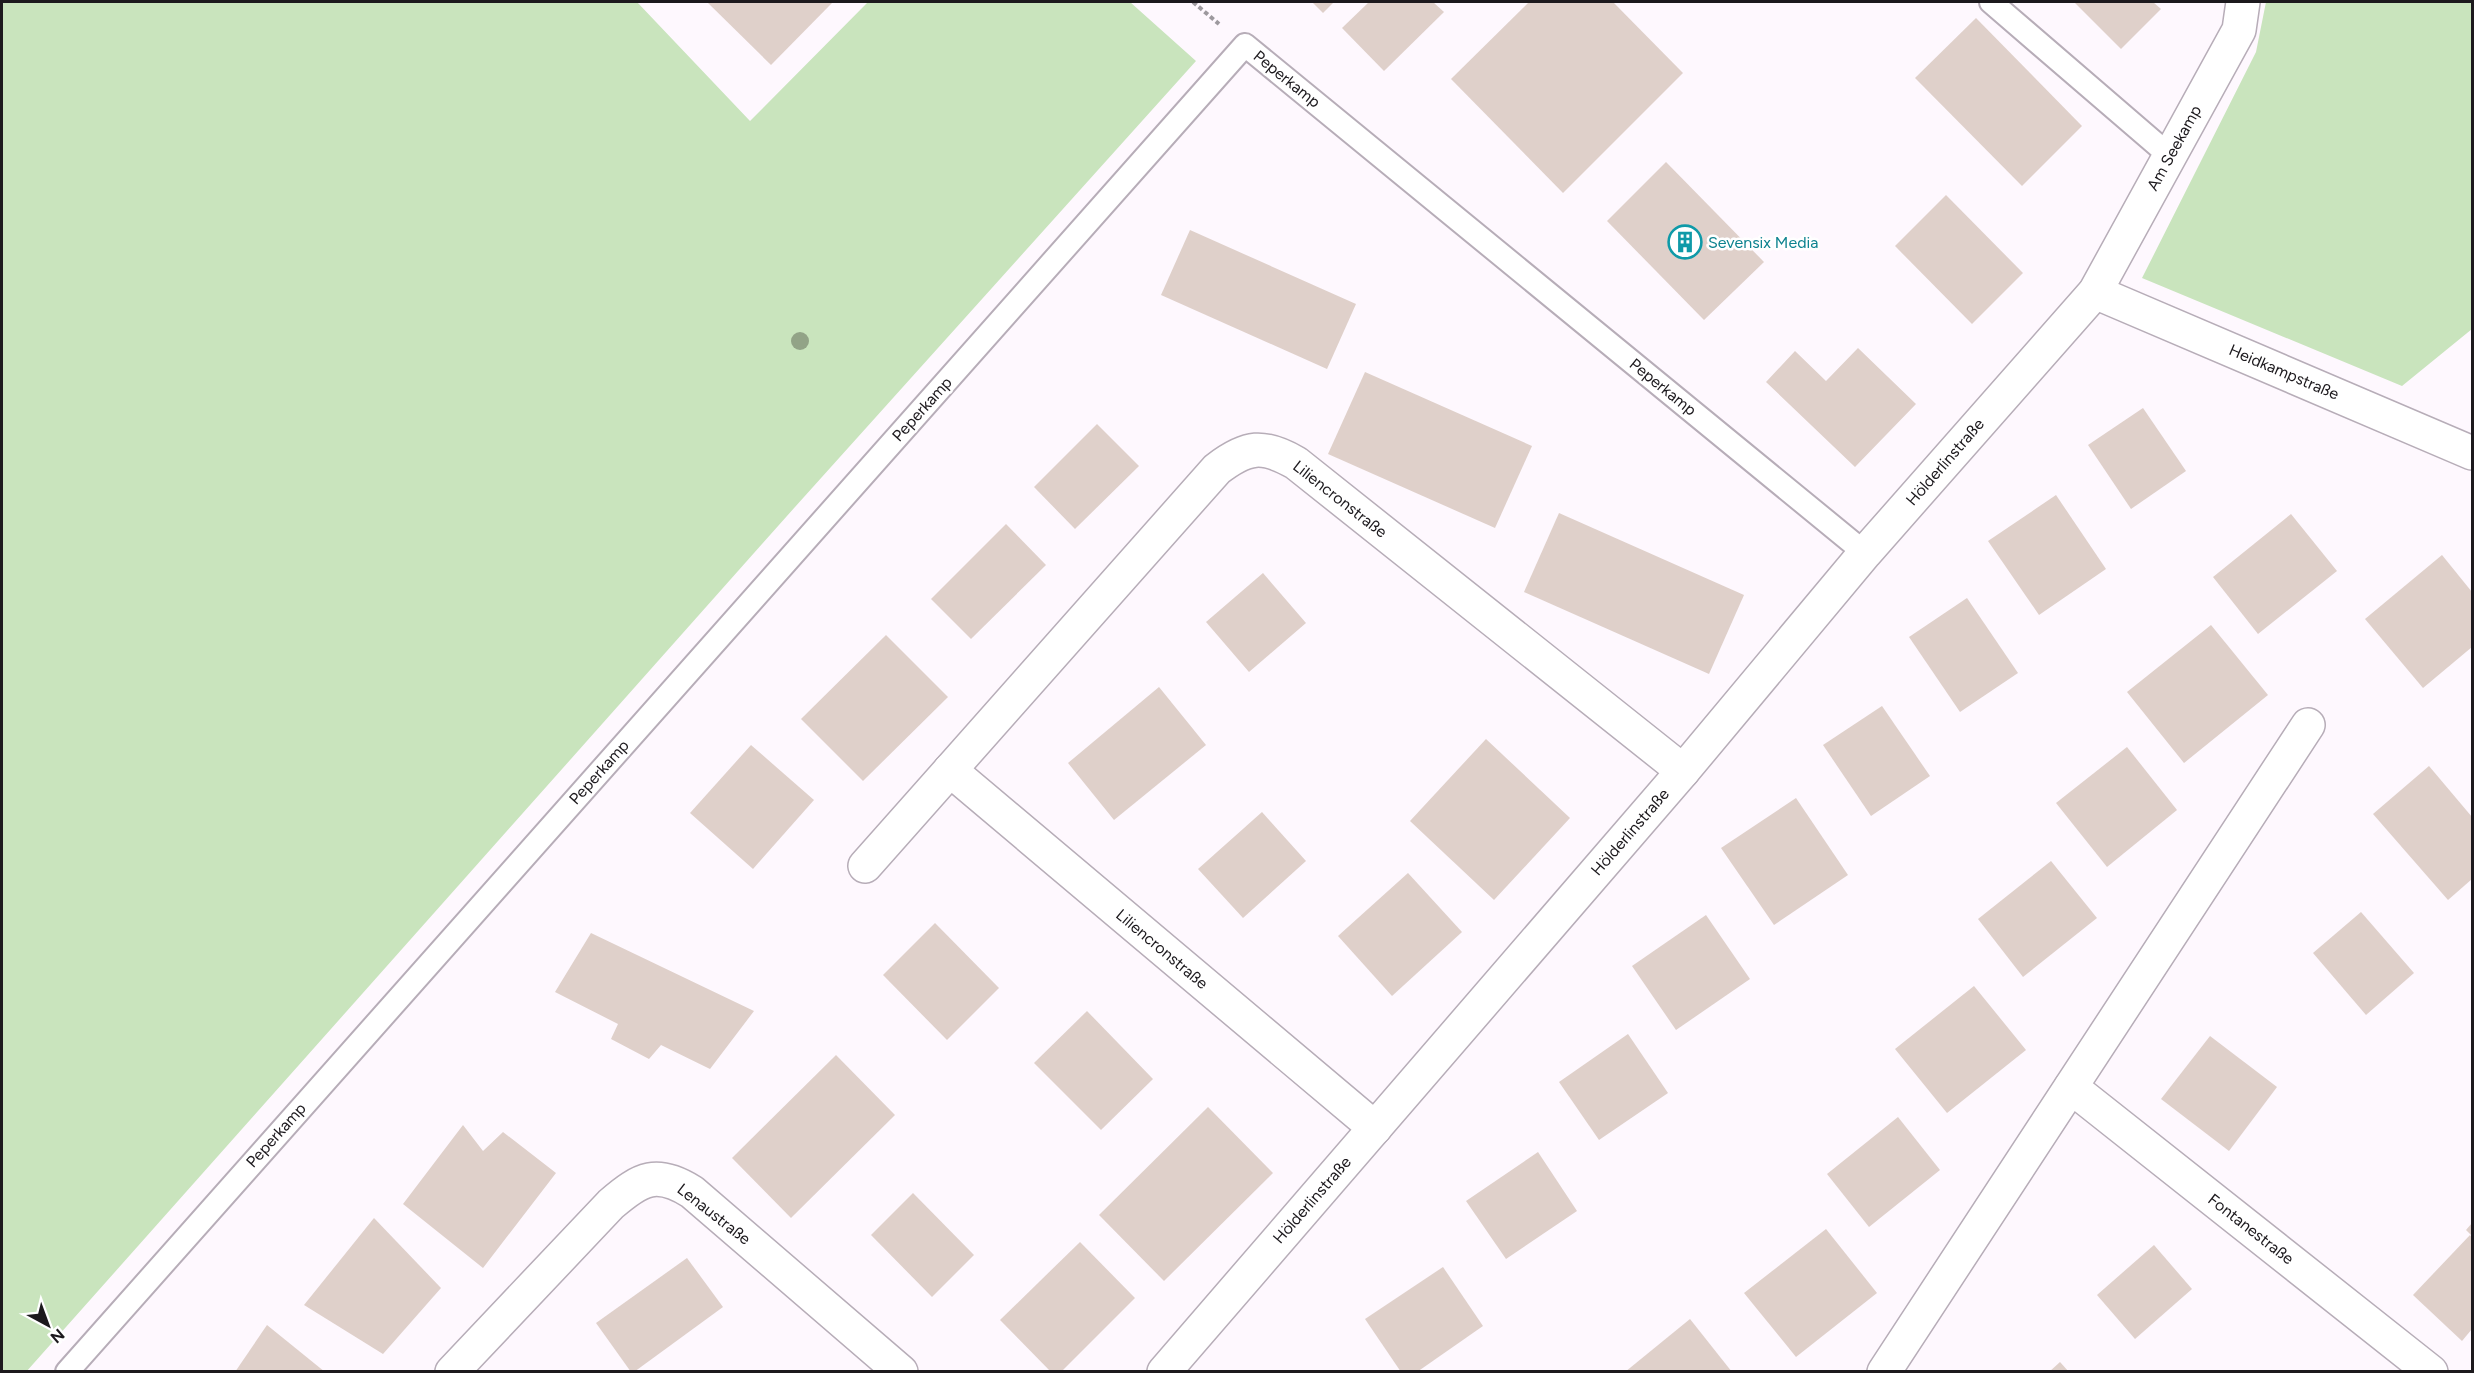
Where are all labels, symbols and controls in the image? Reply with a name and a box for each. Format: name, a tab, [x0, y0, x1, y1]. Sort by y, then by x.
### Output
street label: Peperkamp	[1250, 46, 1324, 112]
street label: Am Seekamp	[2143, 102, 2205, 194]
building icon: Sevensix Media	[1667, 224, 1703, 260]
place label: Sevensix Media	[1708, 233, 1818, 252]
street label: Heidkampstraße	[2226, 340, 2342, 404]
street label: Peperkamp	[1626, 354, 1700, 420]
street label: Peperkamp	[888, 373, 956, 445]
street label: Hölderlinstraße	[1902, 414, 1988, 509]
street label: Liliencronstraße	[1289, 456, 1391, 542]
street label: Peperkamp	[565, 736, 633, 808]
street label: Hölderlinstraße	[1587, 784, 1673, 879]
street label: Liliencronstraße	[1112, 905, 1212, 993]
street label: Peperkamp	[242, 1099, 310, 1171]
street label: Hölderlinstraße	[1269, 1152, 1355, 1247]
street label: Lenaustraße	[674, 1179, 755, 1249]
street label: Fontanestraße	[2204, 1190, 2298, 1268]
north arrow	[18, 1295, 78, 1355]
text: N	[47, 1325, 68, 1347]

